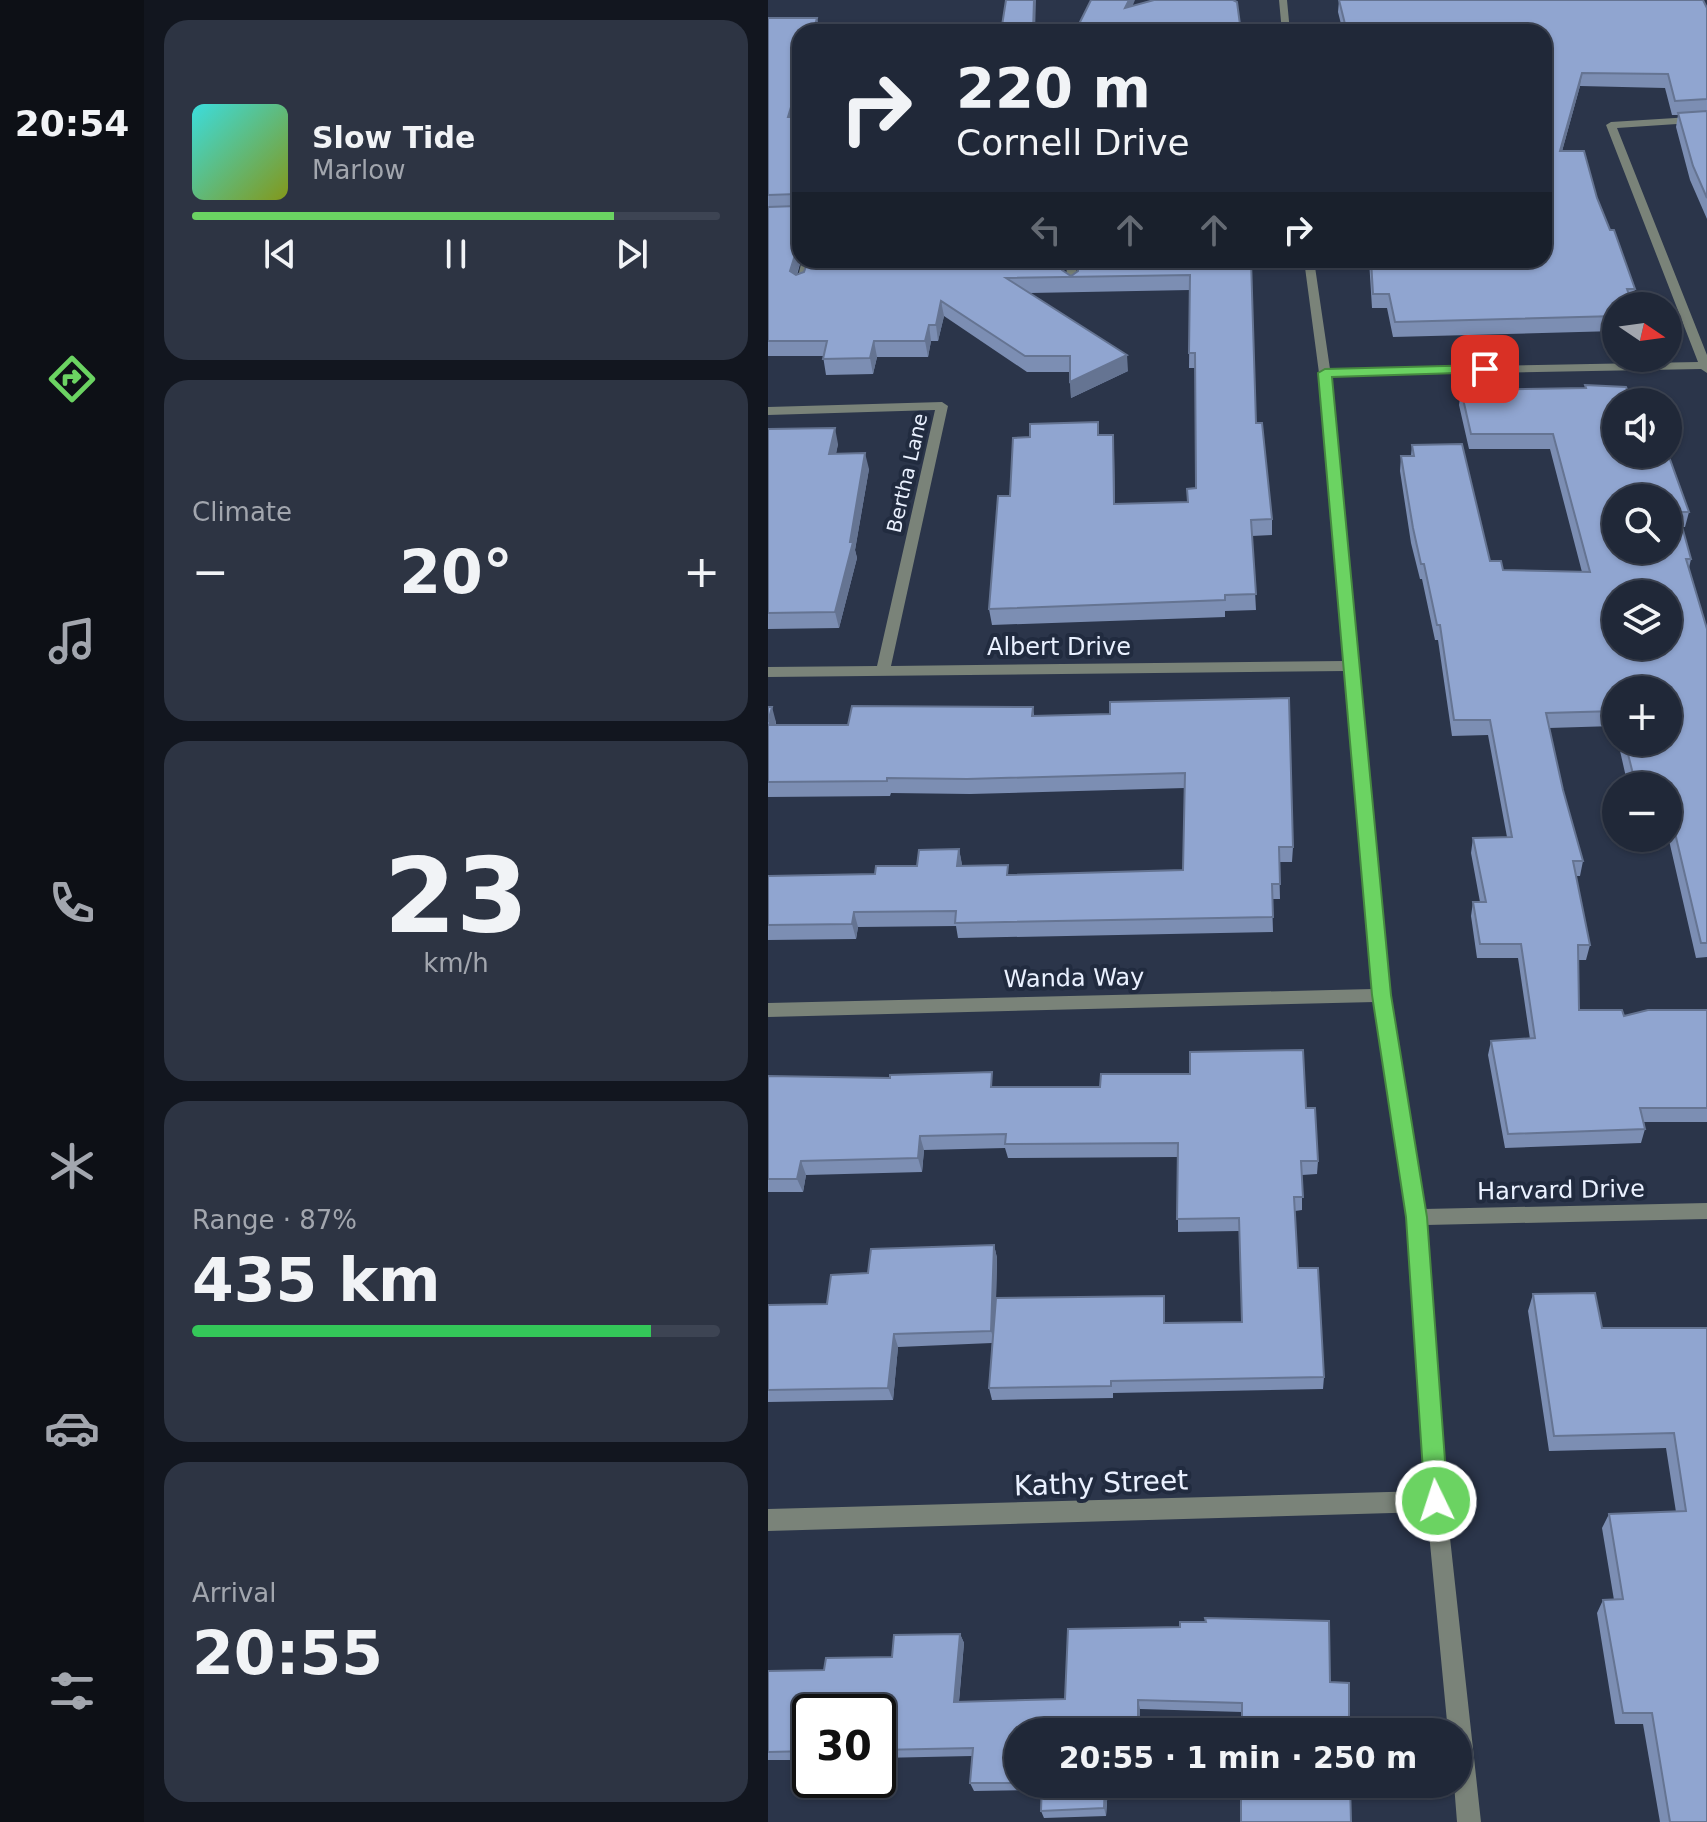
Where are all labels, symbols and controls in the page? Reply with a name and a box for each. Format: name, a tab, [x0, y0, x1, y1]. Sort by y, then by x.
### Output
text: 220 m	[956, 55, 1151, 120]
icon: right	[824, 56, 928, 160]
text: 20:54	[15, 103, 129, 144]
text: Slow Tide	[312, 120, 475, 155]
text: Cornell Drive	[956, 122, 1190, 163]
text: Marlow	[312, 155, 405, 185]
icon: left	[1024, 208, 1068, 252]
icon: ahead	[1108, 208, 1152, 252]
icon: ahead	[1192, 208, 1236, 252]
icon: right	[1276, 208, 1320, 252]
icon: previous	[258, 232, 302, 276]
icon: pause	[434, 232, 478, 276]
icon: next	[610, 232, 654, 276]
north arrow	[1602, 292, 1682, 372]
map controls	[1602, 292, 1682, 852]
pin	[1451, 335, 1519, 403]
icon: arrive	[1463, 347, 1507, 391]
icon: directions	[44, 351, 100, 407]
button: sound	[1602, 388, 1682, 468]
street label: Bertha Lane	[882, 411, 932, 535]
button: search	[1602, 484, 1682, 564]
text: Climate	[192, 497, 292, 527]
text: 20°	[399, 537, 513, 607]
text: −	[192, 546, 229, 597]
text: +	[683, 546, 720, 597]
button: layers	[1602, 580, 1682, 660]
icon: music	[44, 613, 100, 669]
street label: Albert Drive	[987, 633, 1131, 661]
button: +	[1602, 676, 1682, 756]
button: −	[1602, 772, 1682, 852]
text: 23	[384, 835, 528, 957]
icon: phone	[44, 875, 100, 931]
text: km/h	[423, 948, 489, 978]
street label: Wanda Way	[1003, 963, 1145, 993]
icon: climate	[44, 1138, 100, 1194]
street label: Harvard Drive	[1477, 1175, 1645, 1205]
text: Range · 87%	[192, 1205, 357, 1235]
text: 435 km	[192, 1245, 441, 1315]
icon: car	[44, 1400, 100, 1456]
position arrow	[1394, 1459, 1478, 1543]
street label: Kathy Street	[1013, 1463, 1189, 1503]
text: Arrival	[192, 1578, 276, 1608]
text: 20:55	[192, 1618, 383, 1688]
icon: filters	[44, 1663, 100, 1719]
speed limit sign: 30	[792, 1694, 896, 1798]
text: 20:55 · 1 min · 250 m	[1059, 1740, 1417, 1775]

